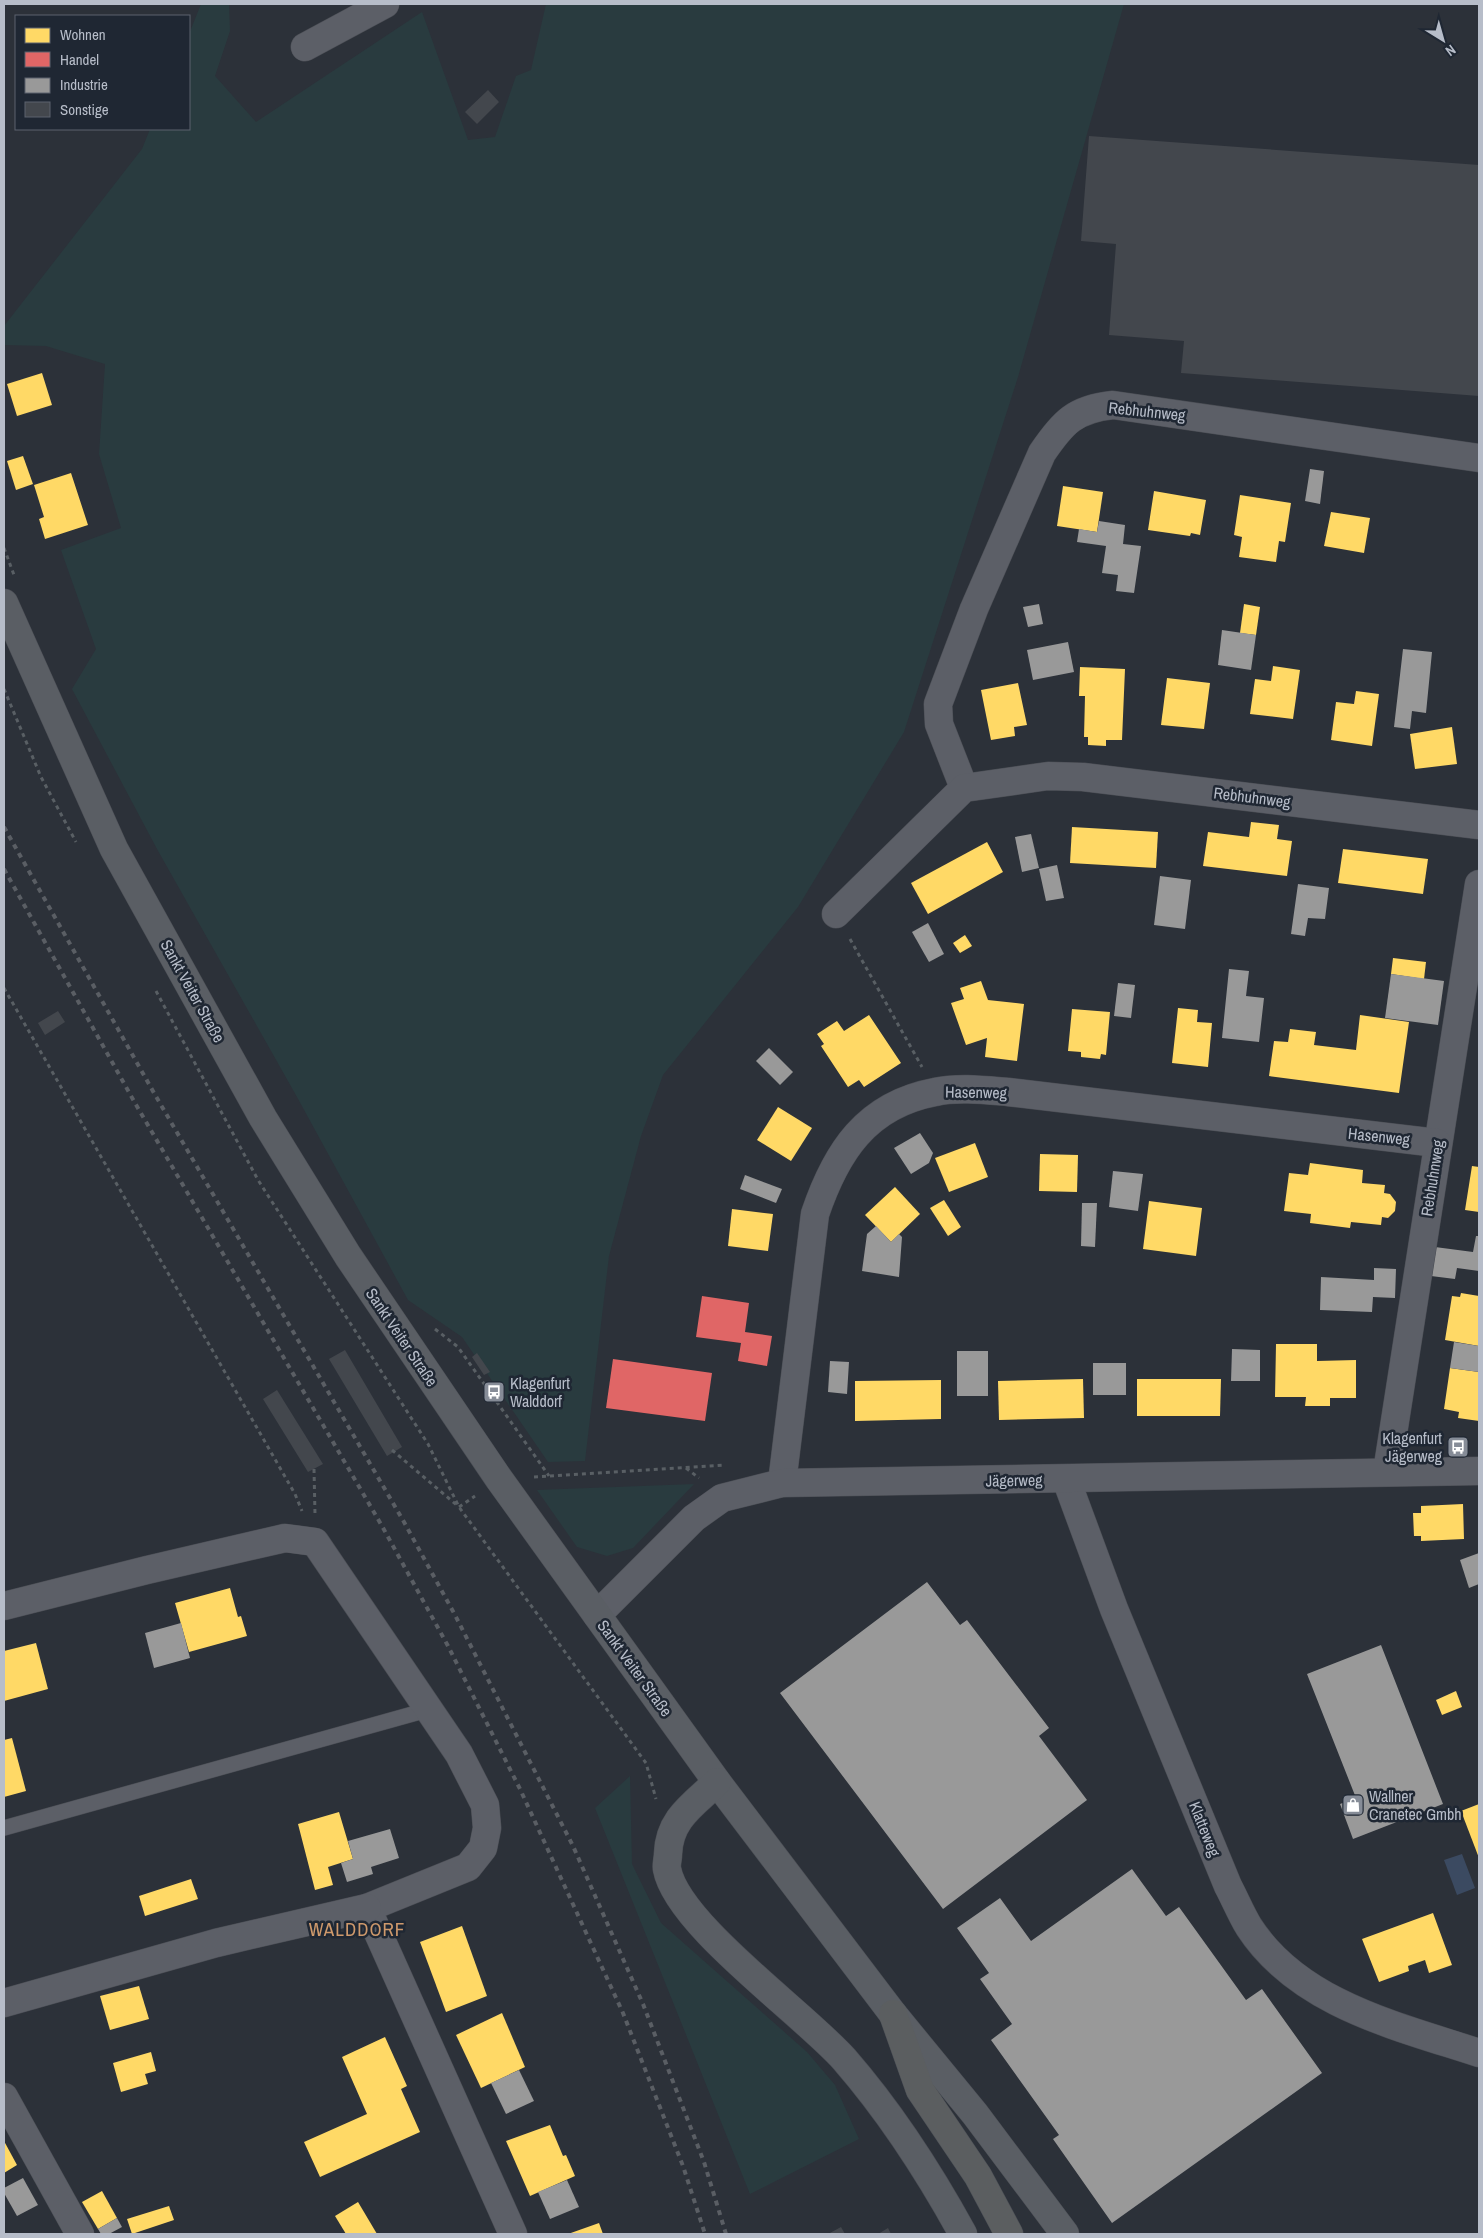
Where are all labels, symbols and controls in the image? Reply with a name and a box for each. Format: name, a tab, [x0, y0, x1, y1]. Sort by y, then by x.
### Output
legend	[15, 15, 190, 130]
north arrow	[1418, 15, 1468, 65]
text: Wohnen	[60, 24, 106, 45]
text: N	[1442, 41, 1460, 60]
text: Handel	[60, 49, 99, 70]
text: Industrie	[60, 74, 108, 95]
text: Sonstige	[60, 99, 109, 120]
street label: Rebhuhnweg	[1107, 396, 1187, 426]
street label: Rebhuhnweg	[1212, 781, 1292, 813]
street label: Sankt Veiter Straße	[156, 936, 230, 1046]
street label: Hasenweg	[945, 1080, 1008, 1104]
street label: Hasenweg	[1347, 1122, 1412, 1150]
street label: Rebhuhnweg	[1415, 1137, 1449, 1218]
street label: Sankt Veiter Straße	[361, 1283, 443, 1391]
place label: Klagenfurt Walddorf	[510, 1372, 570, 1412]
bus stop icon: Klagenfurt Walddorf	[482, 1380, 506, 1404]
place label: Klagenfurt Jägerweg	[1382, 1427, 1443, 1467]
bus stop icon: Klagenfurt Jägerweg	[1446, 1435, 1470, 1459]
street label: Jägerweg	[985, 1468, 1043, 1491]
street label: Sankt Veiter Straße	[592, 1615, 678, 1721]
place label: Wallner Cranetec Gmbh	[1369, 1785, 1462, 1825]
shop icon: Wallner Cranetec Gmbh	[1341, 1793, 1365, 1817]
street label: Klatteweg	[1184, 1798, 1226, 1860]
district label: WALDDORF	[309, 1916, 405, 1942]

